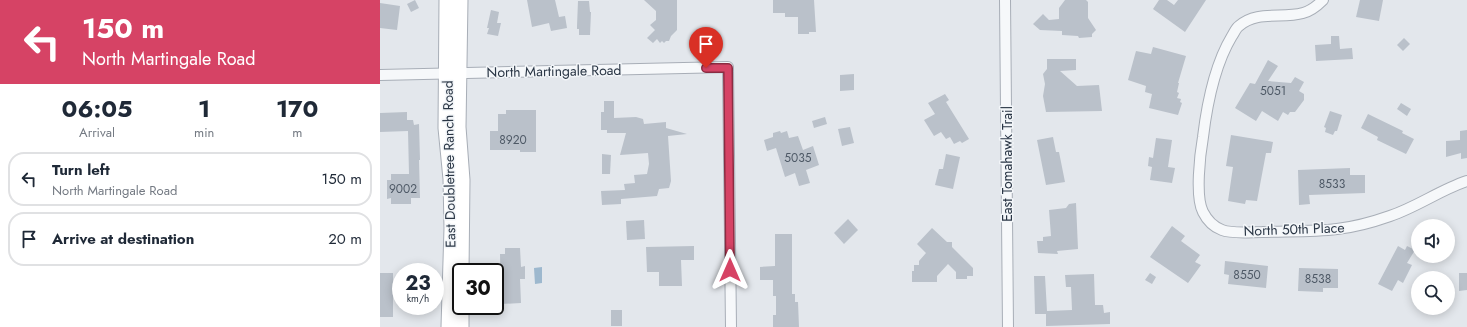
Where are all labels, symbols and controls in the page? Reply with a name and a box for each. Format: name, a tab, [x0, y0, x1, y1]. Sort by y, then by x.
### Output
text: 150 m	[82, 8, 164, 49]
icon: left	[16, 16, 68, 68]
pin	[689, 27, 723, 68]
icon: arrive	[695, 33, 717, 55]
text: North Martingale Road	[82, 46, 256, 72]
street label: North Martingale Road	[486, 60, 622, 82]
street label: East Doubletree Ranch Road	[438, 80, 460, 248]
house number: 5051	[1260, 82, 1286, 100]
text: 06:05	[62, 91, 133, 126]
text: 1	[198, 91, 210, 126]
text: 170	[276, 91, 318, 126]
street label: East Tomahawk Trail	[997, 106, 1017, 222]
text: Arrival	[79, 123, 115, 142]
text: min	[194, 123, 214, 142]
text: m	[292, 123, 302, 142]
house number: 8920	[499, 131, 527, 149]
house number: 5035	[784, 149, 812, 167]
text: Turn left	[52, 159, 110, 181]
icon: left	[18, 168, 40, 190]
text: 150 m	[322, 168, 362, 190]
house number: 8533	[1319, 175, 1346, 193]
house number: 9002	[389, 180, 417, 198]
text: North Martingale Road	[52, 181, 177, 200]
street label: North 50th Place	[1243, 217, 1345, 241]
map controls	[1411, 219, 1455, 315]
button: sound	[1411, 219, 1455, 263]
icon: arrive	[18, 228, 40, 250]
text: Arrive at destination	[52, 228, 194, 250]
text: 20 m	[328, 228, 362, 250]
position arrow	[709, 249, 751, 291]
speed limit sign: 30	[452, 263, 504, 315]
house number: 8550	[1233, 266, 1261, 284]
text: 23	[405, 269, 431, 298]
house number: 8538	[1305, 270, 1331, 288]
button: search	[1411, 271, 1455, 315]
text: km/h	[407, 291, 429, 306]

